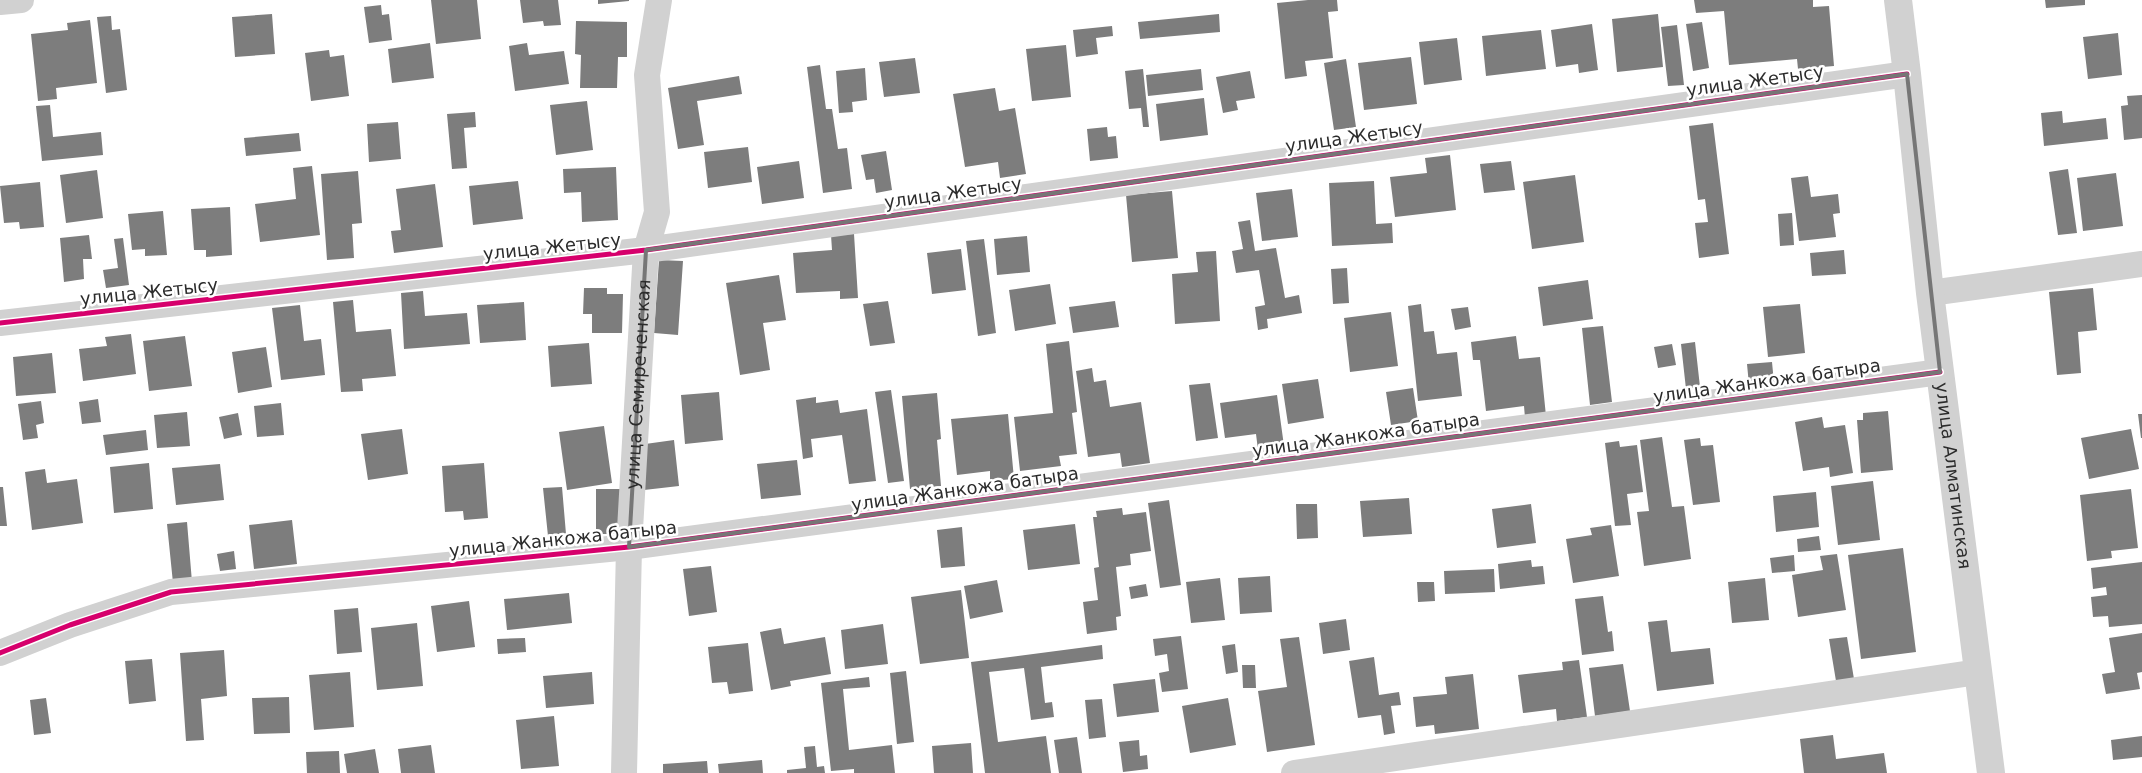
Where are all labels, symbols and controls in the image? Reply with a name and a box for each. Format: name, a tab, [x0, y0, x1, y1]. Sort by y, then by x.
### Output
street label: улица Жетысу	[1685, 60, 1825, 101]
street label: улица Жетысу	[1284, 116, 1424, 157]
street label: улица Жетысу	[883, 172, 1023, 213]
street label: улица Жетысу	[482, 229, 622, 264]
street label: улица Жетысу	[79, 274, 219, 309]
street label: улица Семиреченская	[621, 279, 654, 490]
street label: улица Жанкожа батыра	[1652, 354, 1882, 407]
street label: улица Алматинская	[1931, 381, 1976, 570]
street label: улица Жанкожа батыра	[1251, 408, 1481, 461]
street label: улица Жанкожа батыра	[850, 462, 1080, 515]
street label: улица Жанкожа батыра	[448, 516, 678, 561]

